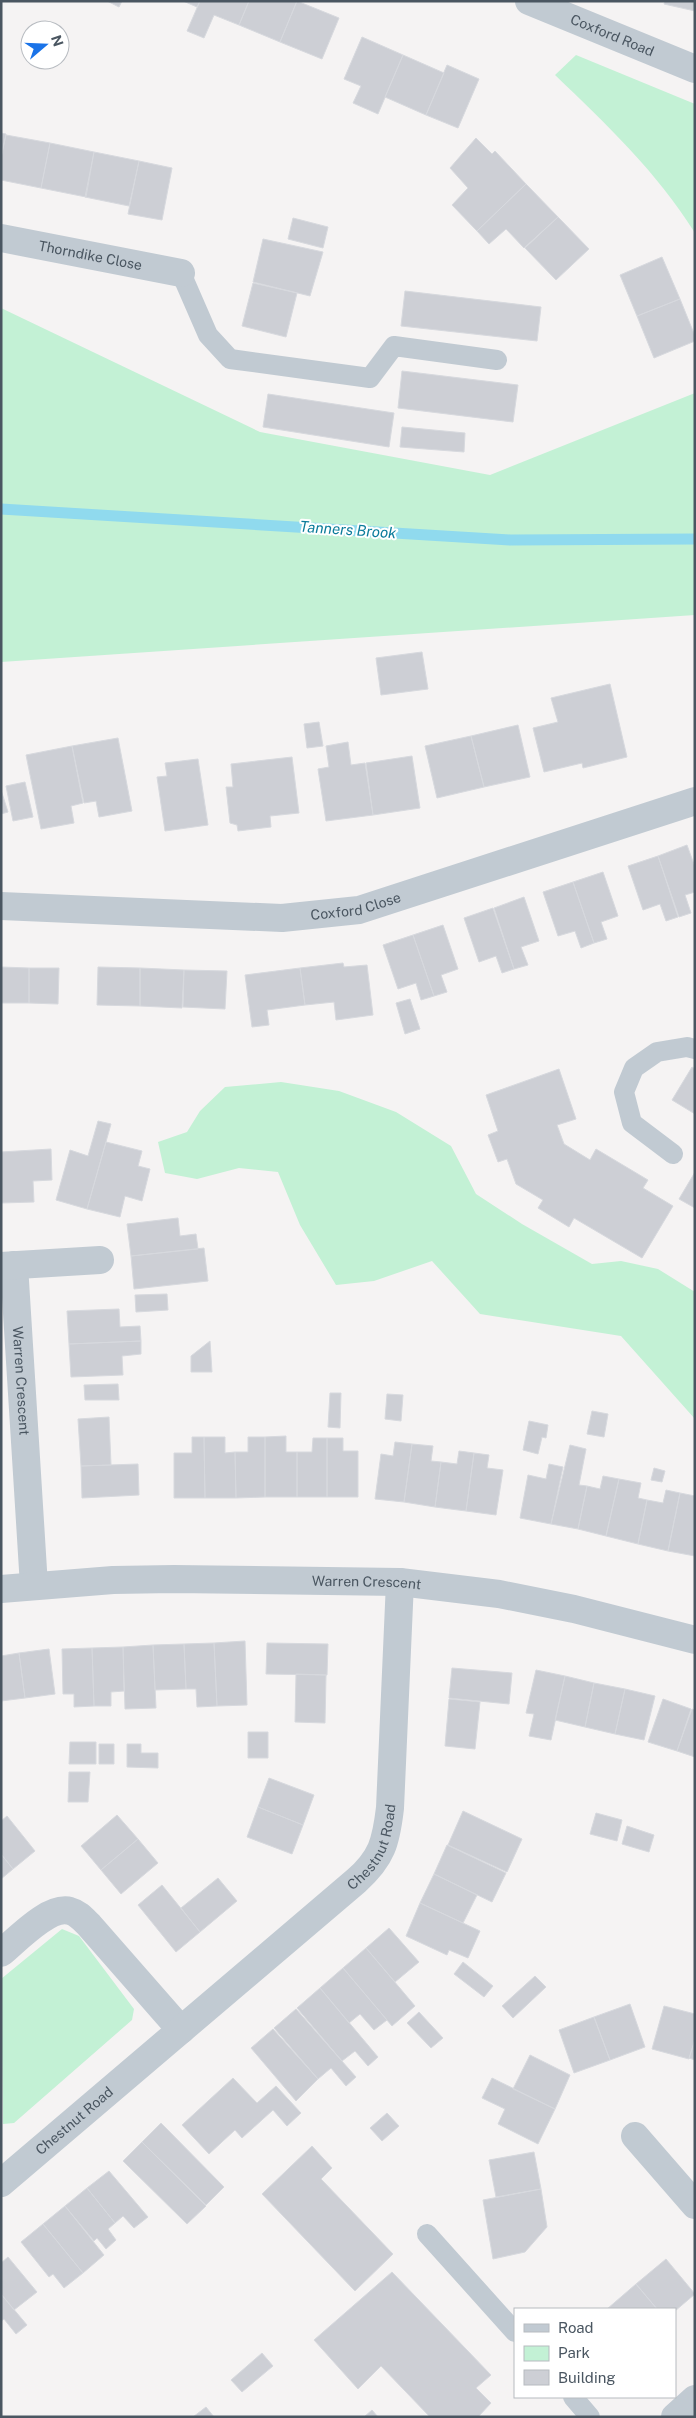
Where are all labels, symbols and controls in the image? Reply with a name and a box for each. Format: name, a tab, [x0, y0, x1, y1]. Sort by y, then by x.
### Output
street label: Coxford Road	[568, 11, 656, 59]
north arrow	[20, 20, 70, 70]
text: N	[48, 33, 67, 49]
street label: Thorndike Close	[37, 237, 144, 273]
water label: Tanners Brook	[299, 518, 398, 541]
street label: Coxford Close	[310, 889, 403, 923]
street label: Warren Crescent	[10, 1326, 33, 1436]
street label: Warren Crescent	[312, 1573, 422, 1593]
street label: Chestnut Road	[344, 1803, 398, 1893]
street label: Chestnut Road	[32, 2084, 116, 2158]
legend	[514, 2308, 676, 2398]
text: Road	[558, 2319, 594, 2336]
text: Park	[558, 2344, 590, 2361]
text: Building	[558, 2369, 616, 2386]

